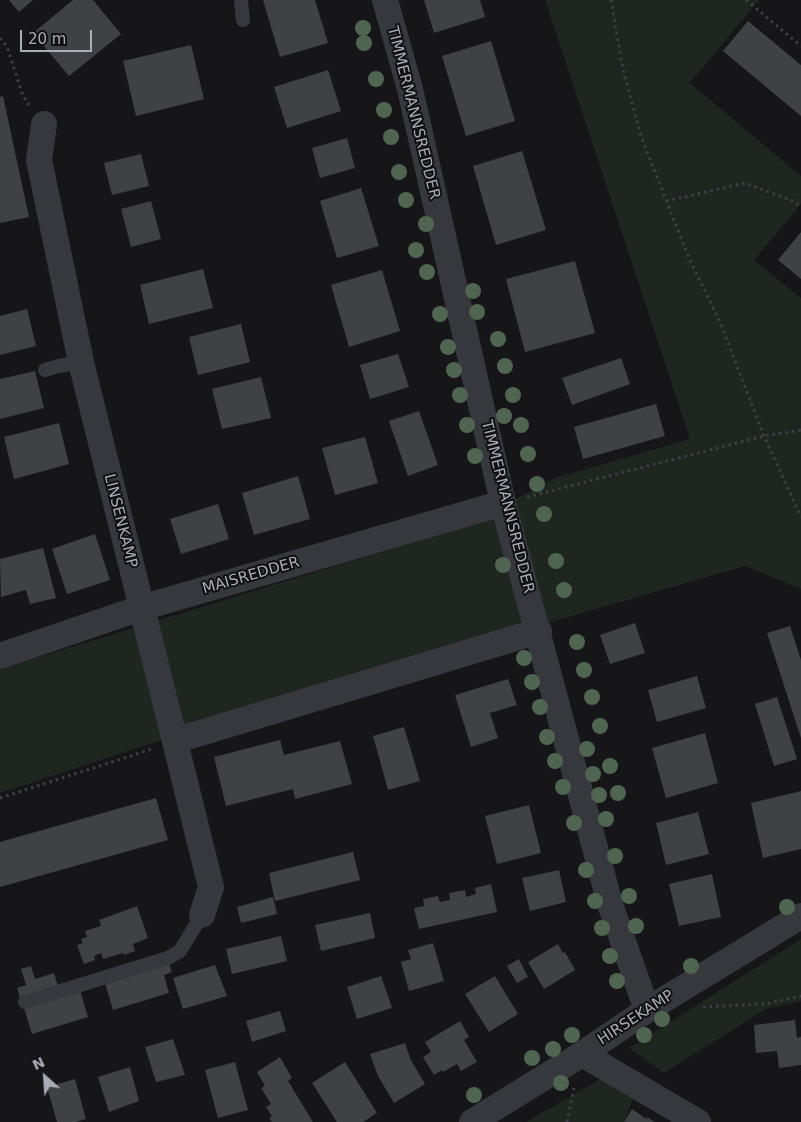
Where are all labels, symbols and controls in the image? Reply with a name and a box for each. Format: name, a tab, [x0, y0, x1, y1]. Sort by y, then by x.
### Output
scale bar	[22, 20, 95, 52]
street label: TIMMERMANNSREDDER	[383, 25, 443, 201]
text: 20 m	[28, 30, 66, 48]
street label: TIMMERMANNSREDDER	[477, 419, 537, 595]
street label: LINSENKAMP	[100, 472, 140, 570]
street label: MAISREDDER	[200, 554, 302, 598]
street label: HIRSEKAMP	[595, 987, 677, 1049]
north arrow	[20, 1052, 70, 1102]
text: N	[30, 1054, 47, 1073]

